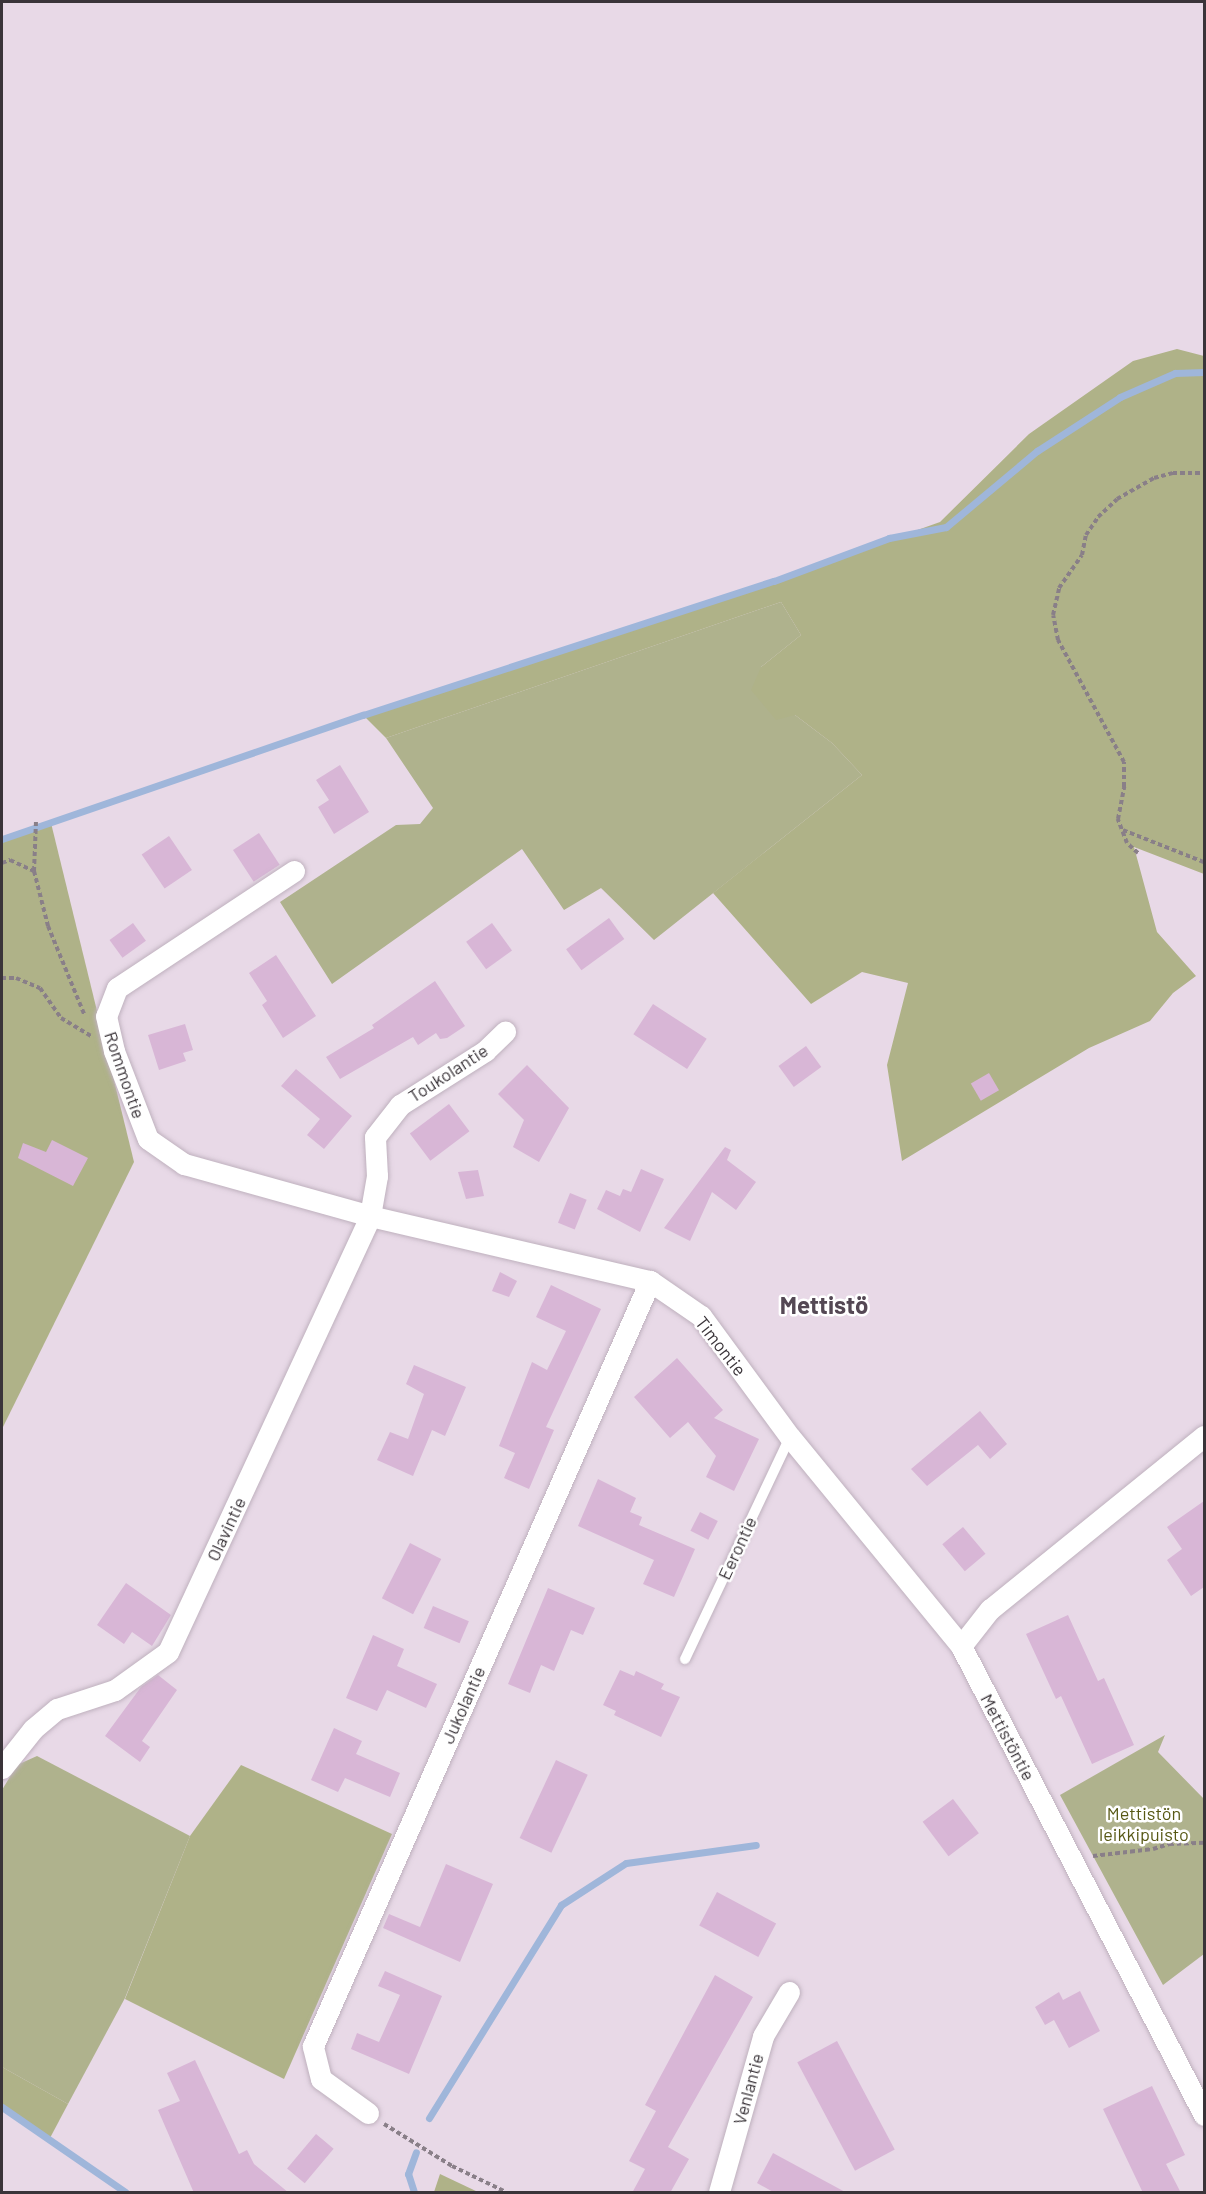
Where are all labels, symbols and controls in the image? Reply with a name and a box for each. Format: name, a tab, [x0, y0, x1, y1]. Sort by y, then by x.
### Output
street label: Rommontie	[100, 1029, 150, 1121]
street label: Toukolantie	[404, 1039, 492, 1107]
district label: Mettistö	[780, 1291, 868, 1319]
street label: Timontie	[691, 1312, 751, 1380]
street label: Olavintie	[202, 1494, 250, 1564]
street label: Eerontie	[713, 1513, 761, 1583]
street label: Jukolantie	[436, 1663, 490, 1747]
street label: Mettistöntie	[976, 1690, 1040, 1784]
park label: Mettistön leikkipuisto	[1099, 1803, 1189, 1846]
street label: Venlantie	[728, 2051, 768, 2127]

